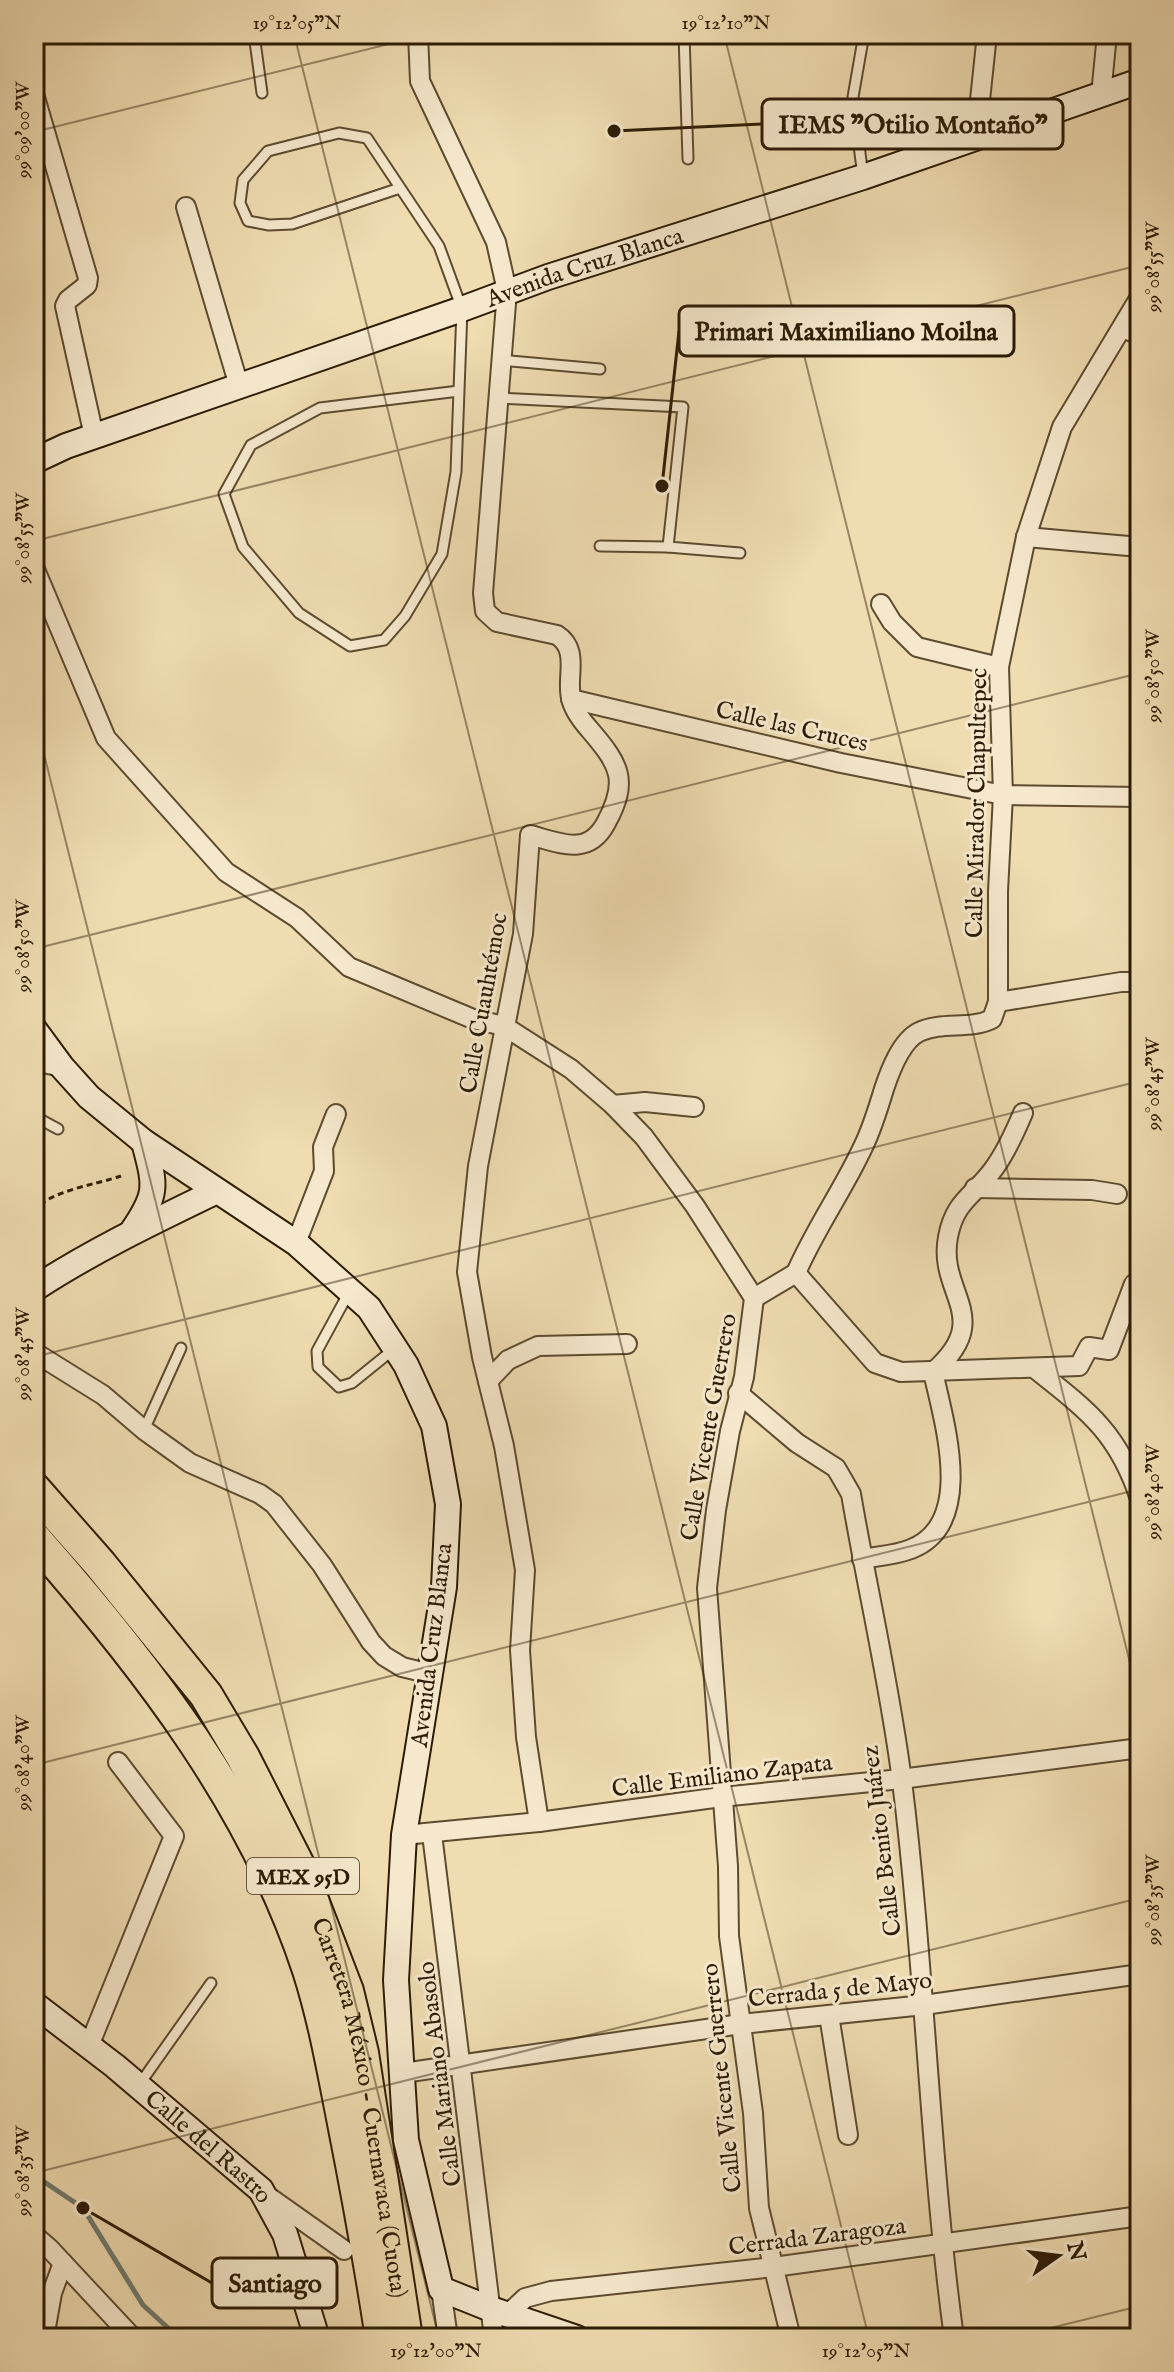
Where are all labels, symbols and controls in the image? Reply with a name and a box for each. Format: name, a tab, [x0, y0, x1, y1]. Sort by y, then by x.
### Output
text: 19°12'05"N	[252, 11, 342, 36]
text: 19°12'10"N	[681, 11, 771, 36]
text: 99°09'00"W	[11, 81, 36, 179]
callout: IEMS "Otilio Montaño"	[762, 99, 1063, 149]
text: IEMS "Otilio Montaño"	[778, 109, 1048, 142]
street label: Avenida Cruz Blanca	[481, 221, 688, 316]
text: 99°08'55"W	[1141, 221, 1166, 313]
callout: Primari Maximiliano Moilna	[679, 306, 1014, 356]
text: Primari Maximiliano Moilna	[694, 316, 999, 349]
text: 99°08'55"W	[11, 492, 36, 584]
text: 99°08'50"W	[1141, 629, 1166, 723]
street label: Calle Mirador Chapultepec	[960, 668, 995, 939]
street label: Calle las Cruces	[712, 695, 871, 760]
text: 99°08'50"W	[11, 899, 36, 993]
street label: Calle Cuauhtémoc	[453, 911, 516, 1096]
text: 99°08'45"W	[1141, 1037, 1166, 1131]
text: 99°08'45"W	[11, 1307, 36, 1401]
street label: Calle Vicente Guerrero	[674, 1311, 745, 1543]
text: 99°08'40"W	[1141, 1443, 1166, 1541]
street label: Avenida Cruz Blanca	[404, 1541, 460, 1750]
text: 99°08'40"W	[11, 1714, 36, 1812]
street label: Calle Benito Juárez	[855, 1744, 910, 1938]
street label: Calle Emiliano Zapata	[610, 1748, 835, 1805]
text: 99°08'35"W	[1141, 1854, 1166, 1946]
road number: MEX 95D	[247, 1858, 359, 1894]
street label: Carretera México - Cuernavaca (Cuota)	[303, 1914, 414, 2300]
street label: Calle Mariano Abasolo	[411, 1960, 470, 2188]
street label: Calle Vicente Guerrero	[695, 1962, 750, 2194]
street label: Cerrada 5 de Mayo	[747, 1965, 934, 2016]
street label: Calle del Rastro	[138, 2084, 279, 2209]
text: 99°08'35"W	[11, 2125, 36, 2217]
street label: Cerrada Zaragoza	[727, 2211, 908, 2264]
north arrow	[1018, 2216, 1098, 2296]
text: N	[1059, 2238, 1091, 2264]
callout: Santiago	[212, 2258, 337, 2308]
text: Santiago	[228, 2268, 322, 2301]
text: 19°12'00"N	[390, 2339, 482, 2364]
text: 19°12'05"N	[821, 2339, 911, 2364]

